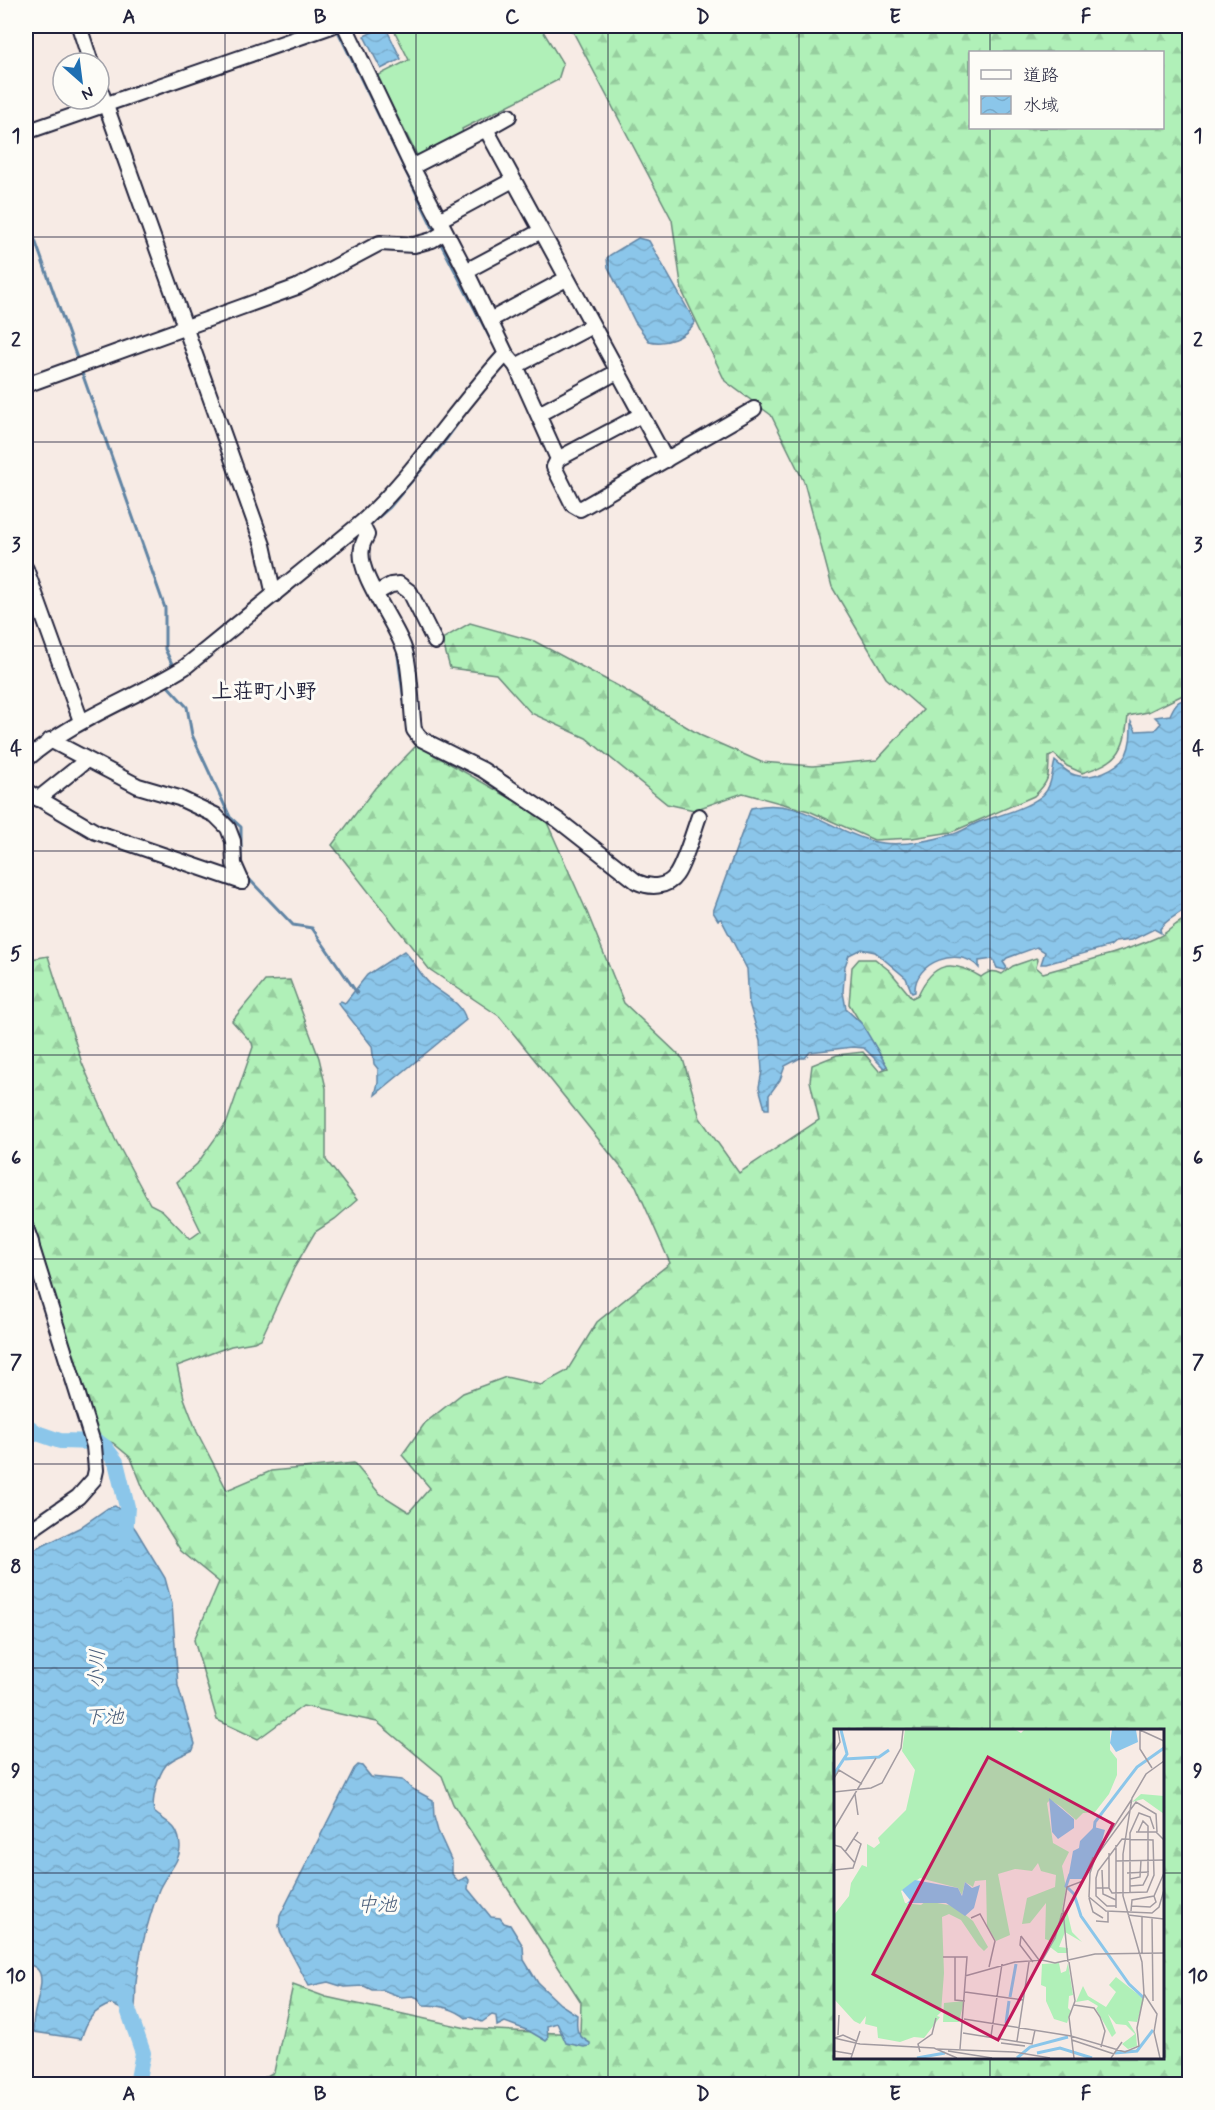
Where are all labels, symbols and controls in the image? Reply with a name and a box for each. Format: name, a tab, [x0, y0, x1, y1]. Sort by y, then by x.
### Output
text: A	[122, 4, 136, 31]
text: B	[314, 4, 327, 31]
text: C	[505, 4, 520, 31]
text: D	[696, 4, 710, 31]
text: E	[889, 4, 901, 31]
text: F	[1081, 4, 1092, 31]
north arrow	[51, 51, 111, 111]
legend	[969, 51, 1164, 129]
text: 道路	[1023, 64, 1059, 88]
text: N	[78, 81, 97, 105]
text: 水域	[1023, 94, 1059, 118]
text: 1	[12, 123, 20, 150]
text: 1	[1194, 123, 1202, 150]
text: 2	[11, 327, 21, 354]
text: 2	[1193, 327, 1203, 354]
text: 3	[11, 532, 21, 559]
text: 3	[1193, 532, 1203, 559]
district label: 上荘町小野	[212, 678, 317, 706]
text: 4	[10, 736, 22, 763]
text: 4	[1192, 736, 1204, 763]
text: 5	[10, 941, 22, 968]
text: 5	[1192, 941, 1204, 968]
text: 6	[11, 1145, 21, 1172]
text: 6	[1193, 1145, 1203, 1172]
text: 7	[10, 1349, 22, 1376]
text: 7	[1192, 1349, 1204, 1376]
text: 8	[10, 1554, 22, 1581]
text: 8	[1192, 1554, 1204, 1581]
water label: 小川	[83, 1648, 112, 1690]
water label: 下池	[84, 1704, 125, 1731]
inset map	[834, 1729, 1164, 2059]
text: 9	[11, 1758, 21, 1785]
text: 9	[1193, 1758, 1203, 1785]
water label: 中池	[357, 1892, 398, 1919]
text: 10	[6, 1963, 26, 1990]
text: 10	[1188, 1963, 1208, 1990]
text: A	[122, 2081, 136, 2108]
text: B	[314, 2081, 327, 2108]
text: C	[505, 2081, 520, 2108]
text: D	[696, 2081, 710, 2108]
text: E	[889, 2081, 901, 2108]
text: F	[1081, 2081, 1092, 2108]

